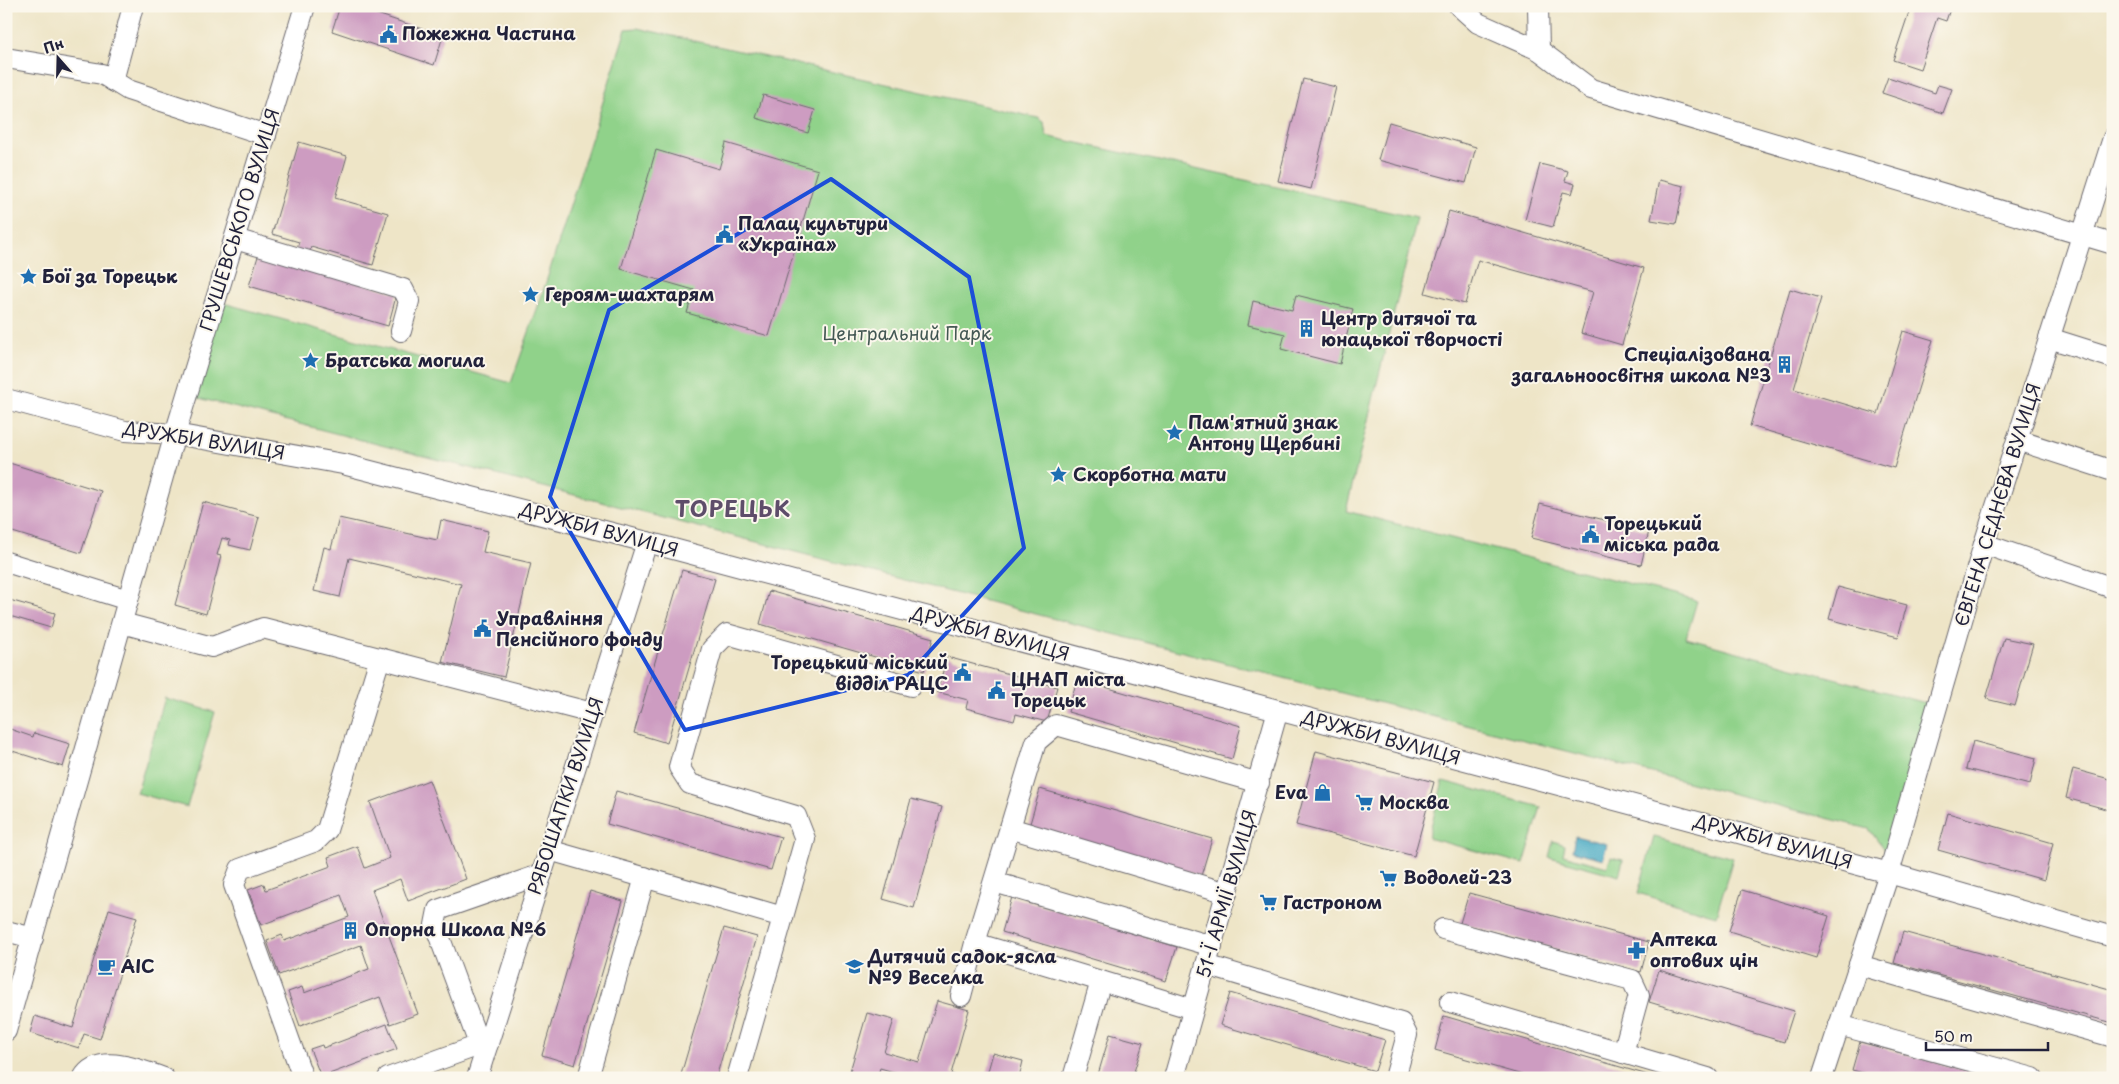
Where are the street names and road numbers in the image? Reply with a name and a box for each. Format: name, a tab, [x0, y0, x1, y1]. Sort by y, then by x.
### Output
street label: ГРУШЕВСЬКОГО ВУЛИЦЯ	[192, 105, 285, 334]
street label: ЄВГЕНА СЕДНЄВА ВУЛИЦЯ	[1947, 380, 2046, 630]
street label: ДРУЖБИ ВУЛИЦЯ	[121, 413, 287, 466]
street label: ДРУЖБИ ВУЛИЦЯ	[516, 494, 682, 563]
street label: ДРУЖБИ ВУЛИЦЯ	[907, 598, 1073, 667]
street label: РЯБОШАПКИ ВУЛИЦЯ	[520, 693, 609, 898]
street label: ДРУЖБИ ВУЛИЦЯ	[1298, 702, 1464, 771]
street label: 51-Ї АРМІЇ ВУЛИЦЯ	[1189, 806, 1262, 981]
street label: ДРУЖБИ ВУЛИЦЯ	[1690, 806, 1856, 875]

